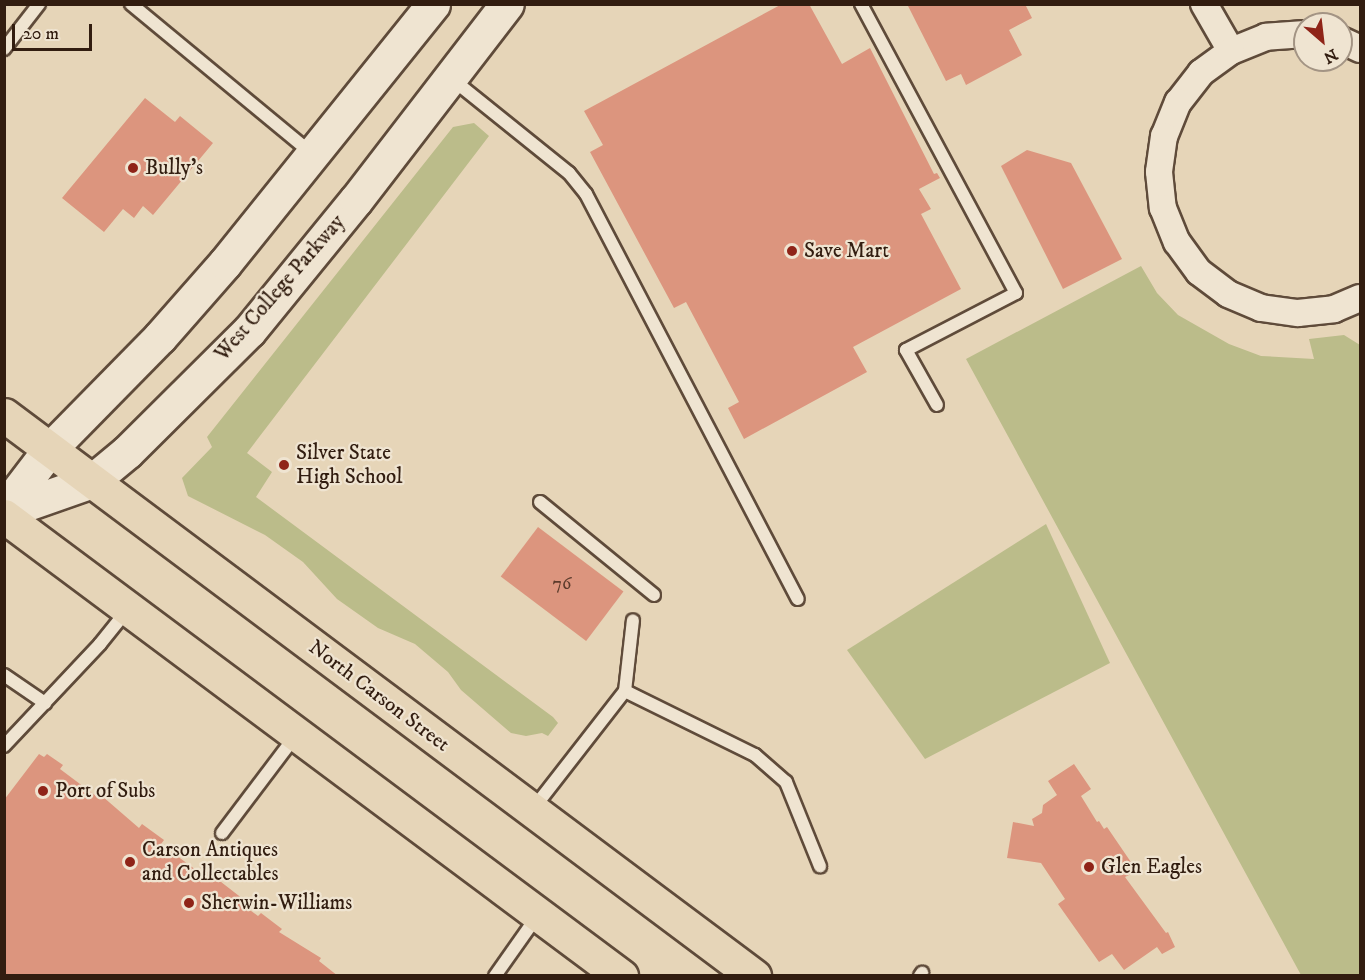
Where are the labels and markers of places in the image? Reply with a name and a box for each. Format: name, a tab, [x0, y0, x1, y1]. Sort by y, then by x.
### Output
place label: Bully's	[145, 155, 203, 181]
marker: Bully's	[126, 161, 140, 175]
place label: Save Mart	[804, 238, 889, 264]
marker: Save Mart	[785, 244, 799, 258]
place label: Silver State High School	[296, 440, 402, 490]
marker: Silver State High School	[277, 458, 291, 472]
place label: Port of Subs	[55, 778, 155, 804]
marker: Port of Subs	[36, 784, 50, 798]
place label: Carson Antiques and Collectables	[142, 837, 279, 887]
place label: Glen Eagles	[1101, 854, 1202, 880]
marker: Carson Antiques and Collectables	[123, 855, 137, 869]
marker: Glen Eagles	[1082, 860, 1096, 874]
place label: Sherwin-Williams	[201, 890, 352, 916]
marker: Sherwin-Williams	[182, 896, 196, 910]

